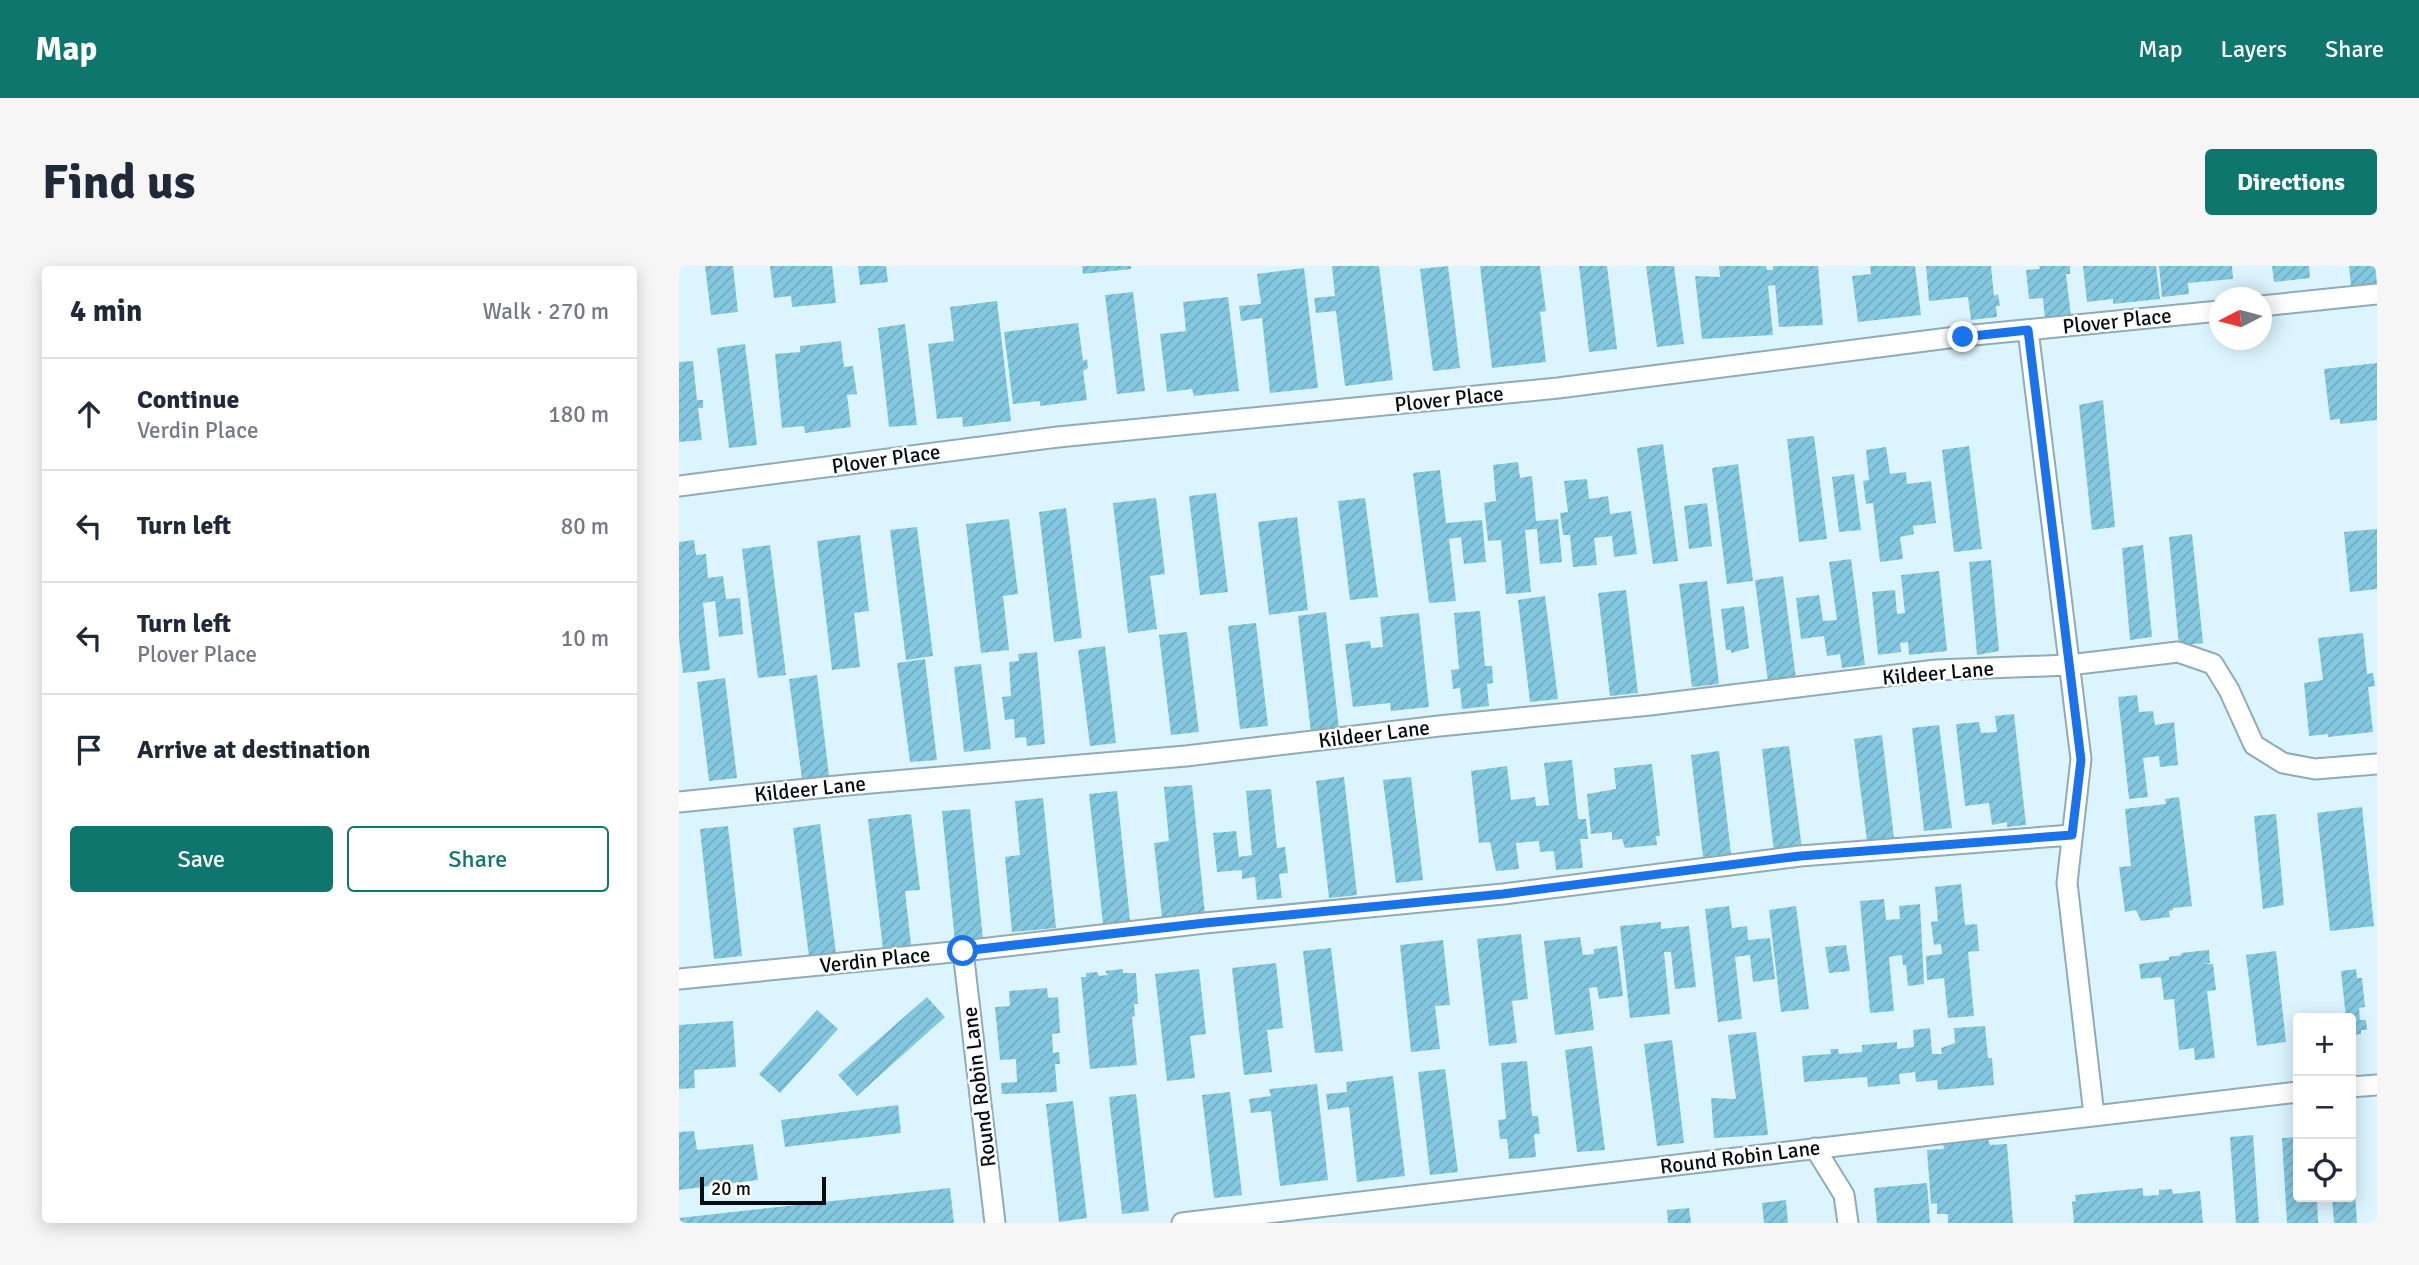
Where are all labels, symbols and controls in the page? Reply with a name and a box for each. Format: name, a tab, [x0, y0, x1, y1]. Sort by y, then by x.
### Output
text: Map	[35, 29, 97, 70]
text: Map	[2138, 34, 2183, 64]
text: Layers	[2221, 34, 2287, 64]
text: Share	[2325, 34, 2384, 64]
button: Directions	[2205, 149, 2377, 215]
text: Find us	[42, 152, 195, 212]
north arrow	[2209, 287, 2272, 350]
text: 4 min	[70, 293, 142, 330]
text: Walk · 270 m	[483, 297, 609, 326]
street label: Plover Place	[2061, 302, 2173, 340]
route end	[1947, 321, 1978, 352]
street label: Plover Place	[1393, 380, 1505, 418]
text: Continue	[137, 384, 239, 416]
icon: ahead	[70, 395, 108, 433]
text: 180 m	[548, 400, 609, 429]
text: Verdin Place	[137, 416, 258, 445]
street label: Plover Place	[830, 438, 942, 480]
icon: left	[70, 507, 108, 545]
text: Turn left	[137, 510, 231, 542]
text: 80 m	[561, 512, 609, 541]
text: Turn left	[137, 608, 231, 640]
icon: left	[70, 619, 108, 657]
text: 10 m	[561, 624, 609, 653]
text: Plover Place	[137, 640, 257, 669]
street label: Kildeer Lane	[1881, 655, 1995, 691]
street label: Kildeer Lane	[1317, 714, 1431, 754]
icon: arrive	[70, 731, 108, 769]
text: Arrive at destination	[137, 734, 370, 766]
street label: Kildeer Lane	[753, 770, 867, 808]
button: Save	[70, 826, 333, 892]
button: Share	[347, 826, 609, 892]
route start	[947, 935, 978, 966]
street label: Verdin Place	[819, 941, 931, 979]
street label: Round Robin Lane	[956, 1005, 1002, 1169]
map controls	[2293, 1013, 2356, 1202]
button: +	[2293, 1013, 2356, 1076]
button: −	[2293, 1076, 2356, 1139]
street label: Round Robin Lane	[1658, 1134, 1822, 1180]
button: locate	[2293, 1139, 2356, 1202]
scale bar	[700, 1174, 826, 1206]
text: 20 m	[711, 1177, 751, 1201]

